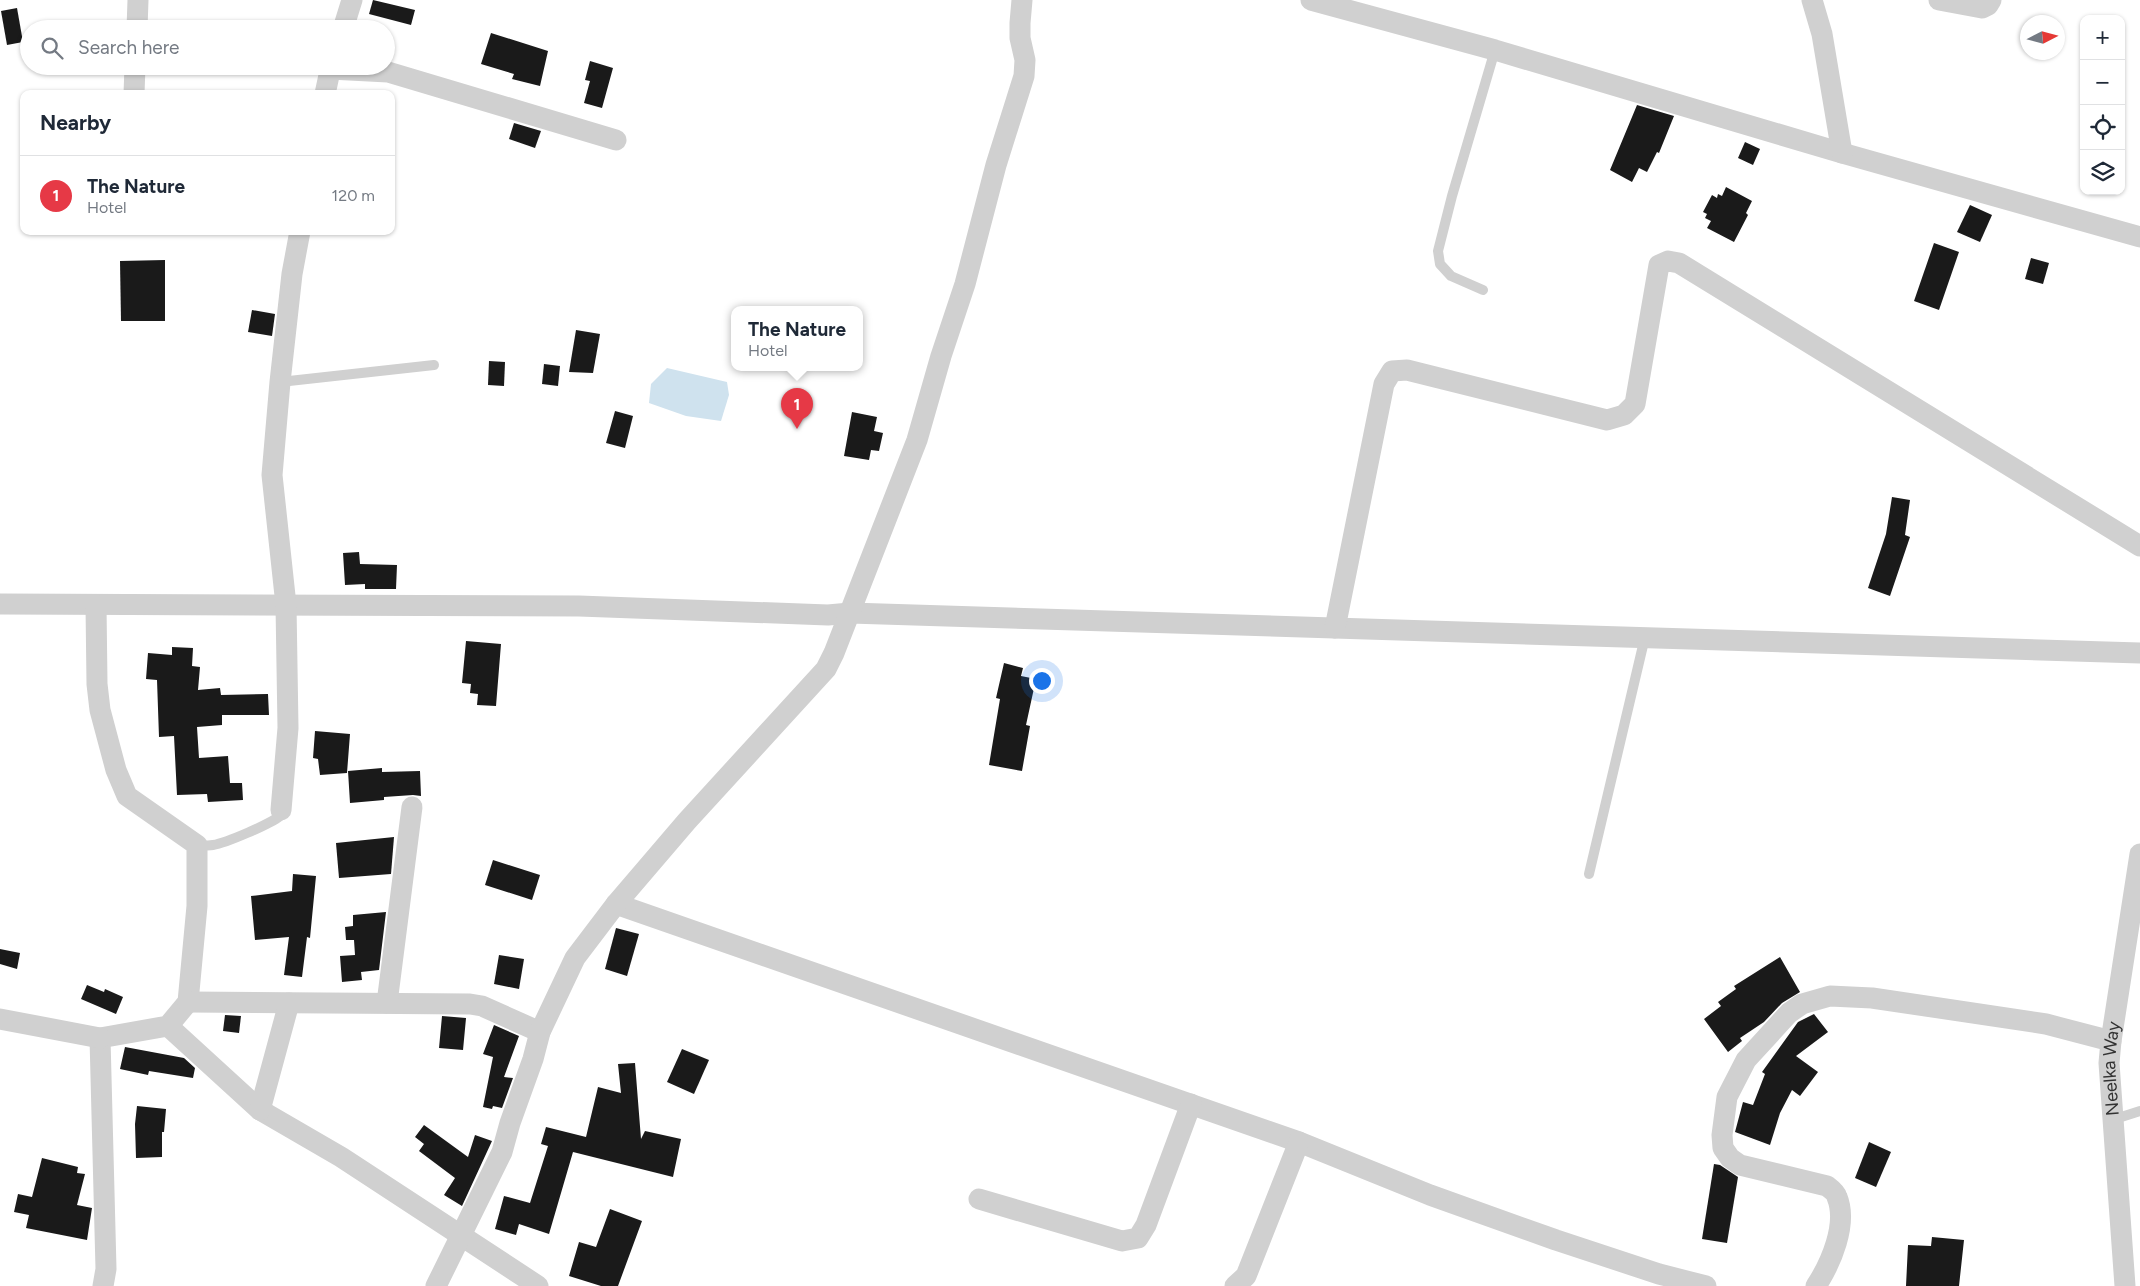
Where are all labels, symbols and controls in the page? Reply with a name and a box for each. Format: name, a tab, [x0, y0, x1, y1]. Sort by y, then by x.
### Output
north arrow	[2020, 15, 2065, 60]
map controls	[2080, 15, 2125, 195]
button: +	[2080, 15, 2125, 60]
search box	[20, 20, 395, 75]
icon: search	[38, 34, 66, 62]
text: Search here	[78, 36, 180, 59]
button: −	[2080, 60, 2125, 105]
button: locate	[2080, 105, 2125, 150]
text: Nearby	[40, 110, 111, 135]
button: layers	[2080, 150, 2125, 195]
text: The Nature	[87, 175, 185, 198]
text: 1	[53, 186, 59, 205]
text: 120 m	[332, 186, 375, 205]
text: Hotel	[87, 198, 127, 217]
popup	[731, 306, 863, 371]
text: The Nature	[748, 318, 846, 341]
text: Hotel	[748, 341, 788, 360]
pin: 1	[781, 388, 813, 429]
your location	[1029, 668, 1055, 694]
street label: Neelka Way	[2098, 1019, 2125, 1117]

